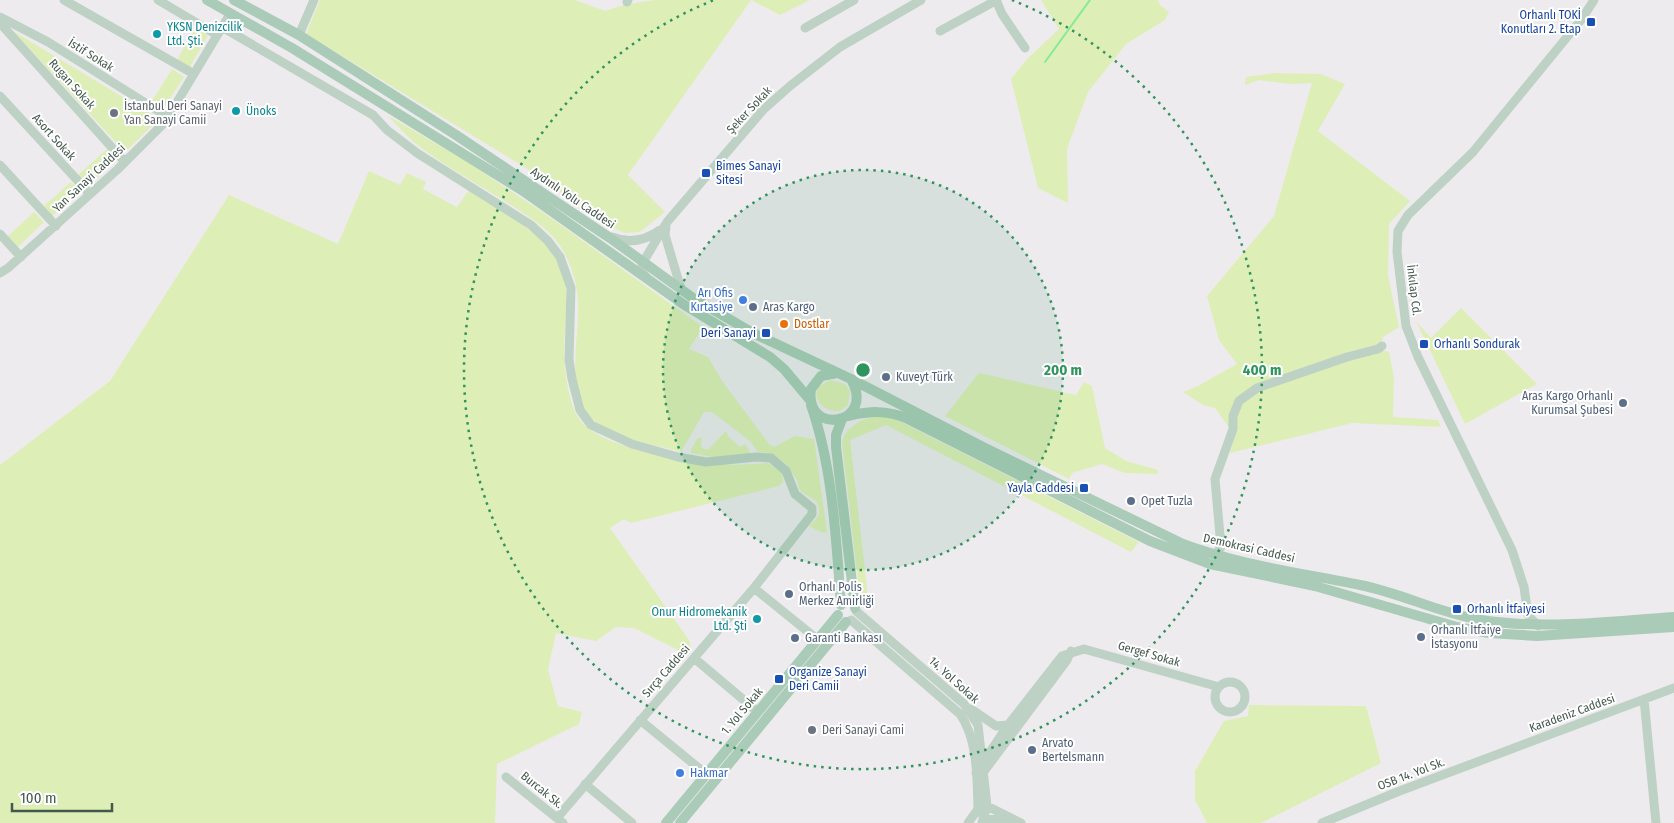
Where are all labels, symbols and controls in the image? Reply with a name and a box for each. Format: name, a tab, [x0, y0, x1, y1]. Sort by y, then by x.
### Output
place label: Orhanlı TOKİ Konutları 2. Etap	[1501, 7, 1581, 36]
marker: Orhanlı TOKİ Konutları 2. Etap	[1585, 16, 1597, 28]
place label: YKSN Denizcilik Ltd. Şti.	[167, 20, 243, 48]
marker: YKSN Denizcilik Ltd. Şti.	[151, 28, 163, 40]
street label: İstif Sokak	[66, 35, 117, 75]
street label: Rugan Sokak	[46, 56, 98, 112]
street label: Şeker Sokak	[724, 83, 775, 137]
place label: İstanbul Deri Sanayi Yan Sanayi Camii	[124, 98, 222, 127]
place label: Ünoks	[246, 102, 276, 118]
marker: Ünoks	[230, 105, 242, 117]
marker: İstanbul Deri Sanayi Yan Sanayi Camii	[108, 107, 120, 119]
street label: Asort Sokak	[29, 111, 79, 163]
street label: Yan Sanayi Caddesi	[50, 141, 128, 215]
place label: Bimes Sanayi Sitesi	[716, 159, 781, 187]
street label: Aydınlı Yolu Caddesi	[528, 164, 618, 232]
marker: Bimes Sanayi Sitesi	[700, 167, 712, 179]
street label: İnkılap Cd.	[1404, 264, 1425, 317]
place label: Arı Ofis Kırtasiye	[690, 286, 733, 314]
marker: Arı Ofis Kırtasiye	[737, 294, 749, 306]
place label: Aras Kargo	[763, 300, 815, 314]
marker: Aras Kargo	[747, 301, 759, 313]
place label: Dostlar	[794, 317, 830, 331]
marker: Dostlar	[778, 318, 790, 330]
place label: Deri Sanayi	[701, 326, 756, 340]
marker: Deri Sanayi	[760, 327, 772, 339]
place label: Orhanlı Sondurak	[1434, 337, 1520, 351]
marker: Orhanlı Sondurak	[1418, 338, 1430, 350]
centre of rings	[854, 361, 872, 379]
text: 200 m	[1043, 361, 1082, 379]
text: 400 m	[1243, 361, 1281, 379]
place label: Kuveyt Türk	[896, 370, 953, 384]
marker: Kuveyt Türk	[880, 371, 892, 383]
place label: Aras Kargo Orhanlı Kurumsal Şubesi	[1522, 389, 1613, 417]
marker: Aras Kargo Orhanlı Kurumsal Şubesi	[1617, 397, 1629, 409]
place label: Yayla Caddesi	[1007, 481, 1074, 495]
marker: Yayla Caddesi	[1078, 482, 1090, 494]
place label: Opet Tuzla	[1141, 494, 1193, 508]
marker: Opet Tuzla	[1125, 495, 1137, 507]
street label: Demokrasi Caddesi	[1202, 531, 1296, 565]
place label: Orhanlı Polis Merkez Amirliği	[799, 580, 874, 608]
marker: Orhanlı Polis Merkez Amirliği	[783, 588, 795, 600]
place label: Orhanlı İtfaiyesi	[1467, 601, 1545, 616]
marker: Orhanlı İtfaiyesi	[1451, 603, 1463, 615]
place label: Onur Hidromekanik Ltd. Şti	[652, 605, 747, 633]
marker: Onur Hidromekanik Ltd. Şti	[751, 613, 763, 625]
place label: Orhanlı İtfaiye İstasyonu	[1431, 622, 1501, 651]
place label: Garanti Bankası	[805, 631, 882, 645]
marker: Orhanlı İtfaiye İstasyonu	[1415, 631, 1427, 643]
marker: Garanti Bankası	[789, 632, 801, 644]
street label: Gergef Sokak	[1116, 638, 1182, 670]
street label: Sırça Caddesi	[639, 642, 693, 700]
street label: 14. Yol Sokak	[926, 654, 982, 706]
place label: Organize Sanayi Deri Camii	[789, 665, 867, 693]
marker: Organize Sanayi Deri Camii	[773, 673, 785, 685]
street label: 1. Yol Sokak	[718, 684, 766, 737]
street label: Karadeniz Caddesi	[1527, 691, 1617, 735]
place label: Deri Sanayi Cami	[822, 723, 904, 737]
marker: Deri Sanayi Cami	[806, 724, 818, 736]
place label: Arvato Bertelsmann	[1042, 736, 1104, 764]
marker: Arvato Bertelsmann	[1026, 744, 1038, 756]
street label: OSB 14. Yol Sk.	[1376, 755, 1447, 793]
place label: Hakmar	[690, 766, 729, 780]
marker: Hakmar	[674, 767, 686, 779]
street label: Burcak Sk.	[518, 769, 566, 812]
scale bar	[12, 780, 112, 812]
text: 100 m	[20, 789, 57, 807]

